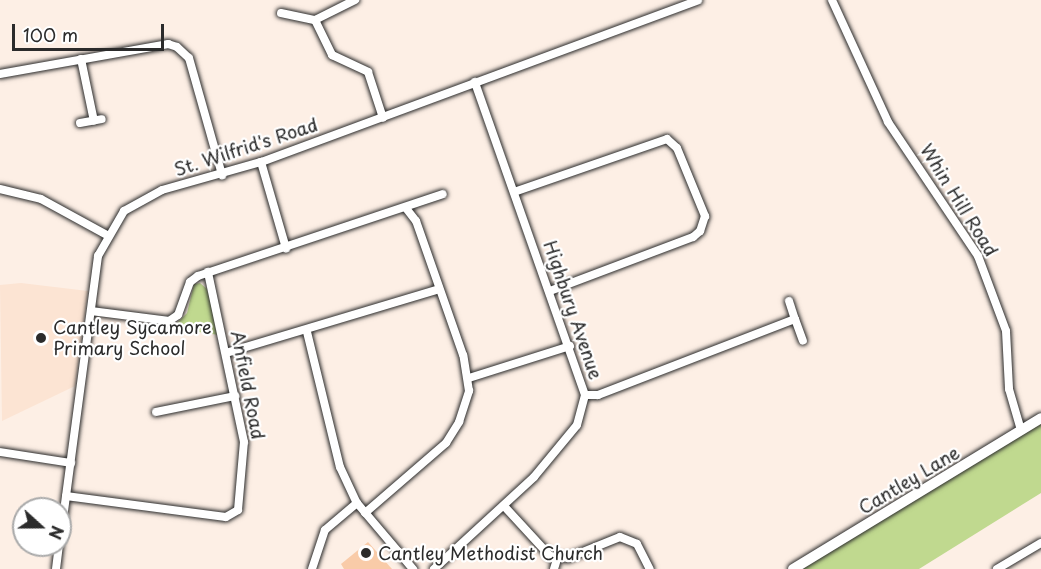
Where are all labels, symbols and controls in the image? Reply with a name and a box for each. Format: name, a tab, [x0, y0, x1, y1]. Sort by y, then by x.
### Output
scale bar	[15, 12, 166, 50]
text: 100 m	[23, 21, 78, 48]
street label: St. Wilfrid's Road	[171, 114, 321, 180]
street label: Whin Hill Road	[916, 140, 1002, 260]
street label: Highbury Avenue	[539, 237, 607, 383]
place label: Cantley Sycamore Primary School	[53, 317, 212, 360]
street label: Anfield Road	[227, 328, 269, 442]
marker: Cantley Sycamore Primary School	[34, 331, 48, 345]
street label: Cantley Lane	[854, 441, 964, 519]
north arrow	[12, 497, 72, 557]
text: N	[43, 523, 70, 543]
place label: Cantley Methodist Church	[378, 542, 605, 564]
marker: Cantley Methodist Church	[359, 546, 373, 560]

